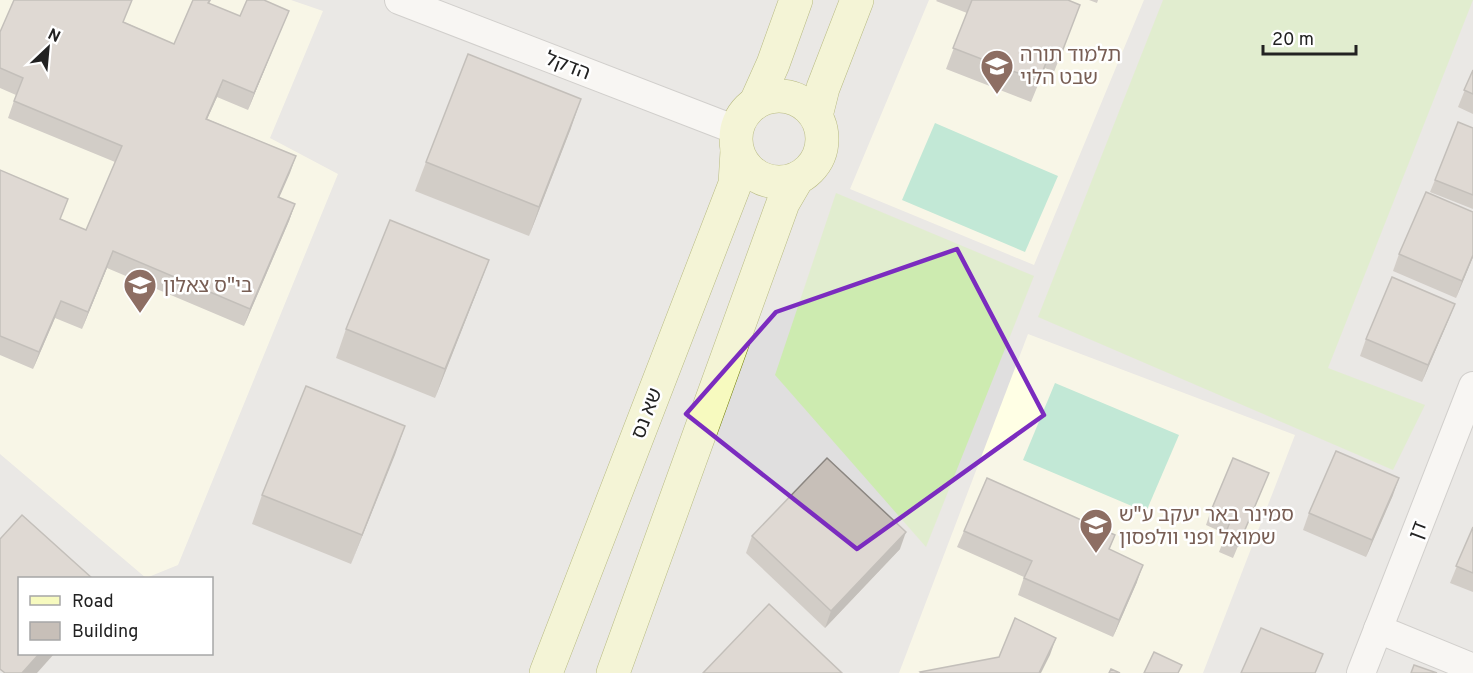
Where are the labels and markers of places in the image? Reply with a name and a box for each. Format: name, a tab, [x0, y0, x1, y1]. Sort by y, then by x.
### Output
place label: תלמוד תורה שבט הלוי	[1020, 43, 1121, 92]
school or university icon: תלמוד תורה שבט הלוי	[979, 48, 1015, 95]
school or university icon: בי"ס צאלון	[122, 267, 158, 314]
place label: בי"ס צאלון	[163, 274, 252, 300]
place label: סמינר באר יעקב ע"ש שמואל ופני וולפסון	[1119, 503, 1294, 552]
school or university icon: סמינר באר יעקב ע"ש שמואל ופני וולפסון	[1078, 507, 1114, 554]

